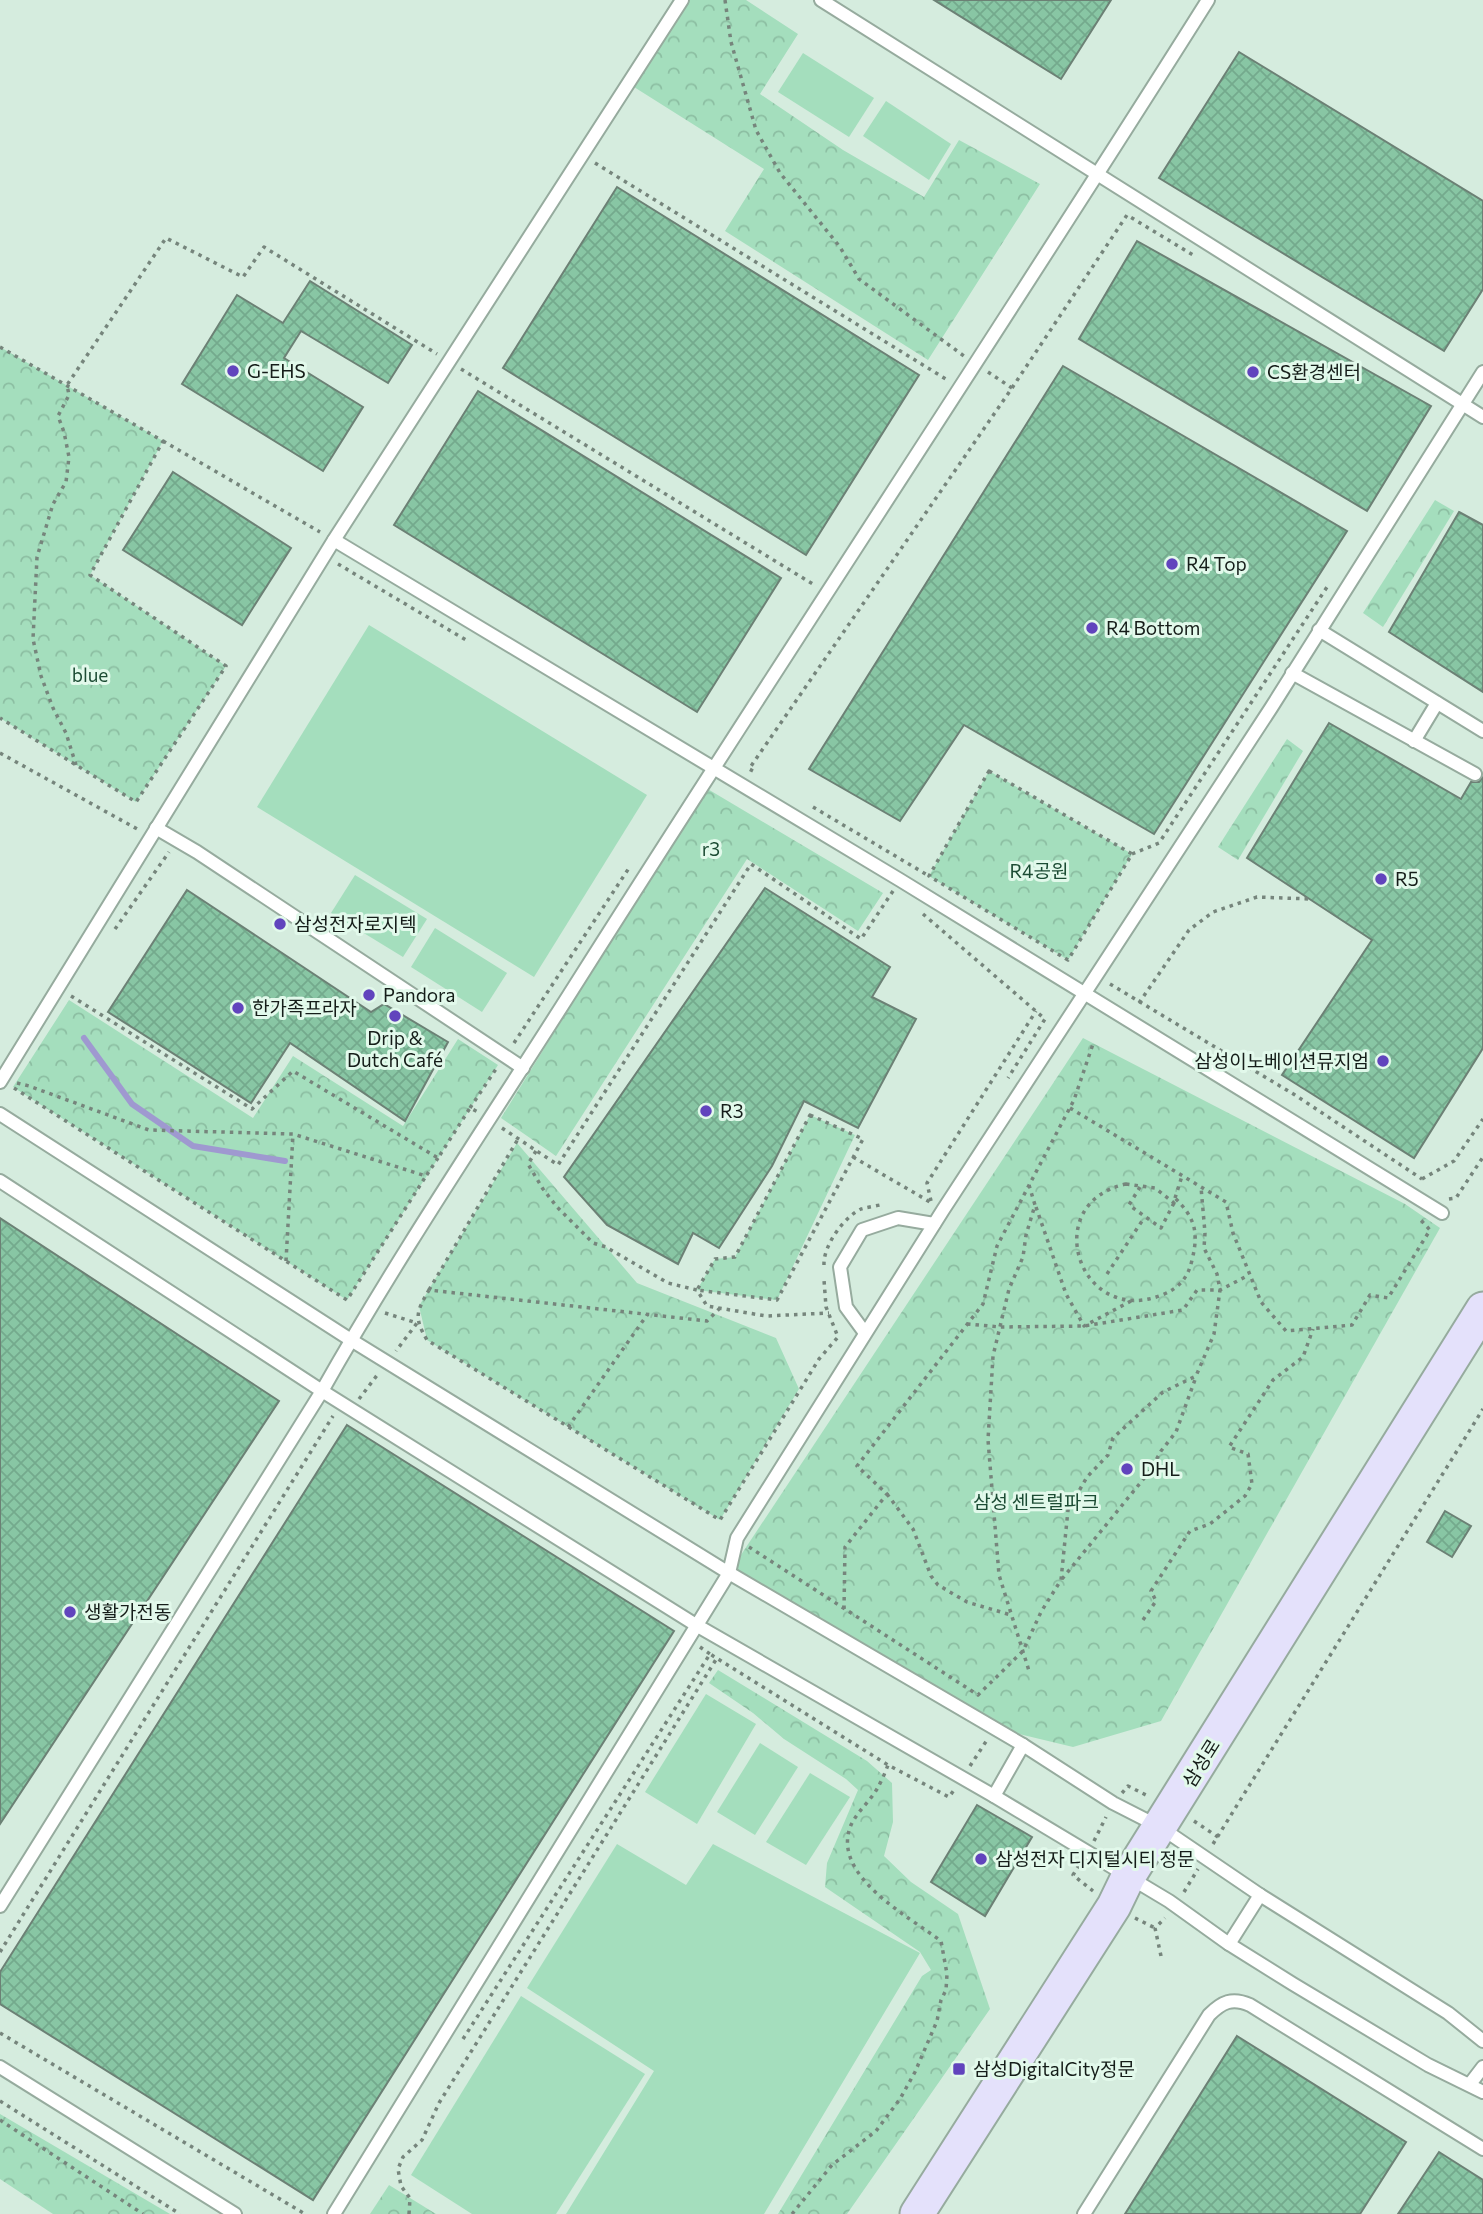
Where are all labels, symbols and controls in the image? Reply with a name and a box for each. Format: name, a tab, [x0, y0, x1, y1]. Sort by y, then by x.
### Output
place label: G-EHS	[247, 359, 306, 382]
place label: CS환경센터	[1267, 360, 1361, 383]
marker: G-EHS	[225, 363, 241, 379]
marker: CS환경센터	[1245, 364, 1261, 380]
place label: R4 Top	[1186, 552, 1247, 575]
marker: R4 Top	[1164, 556, 1180, 572]
place label: R4 Bottom	[1106, 616, 1200, 639]
marker: R4 Bottom	[1084, 620, 1100, 636]
park label: blue	[72, 663, 108, 686]
park label: r3	[702, 837, 720, 860]
park label: R4공원	[1010, 859, 1068, 882]
place label: R5	[1395, 867, 1419, 890]
marker: R5	[1373, 871, 1389, 887]
place label: 삼성전자로지텍	[294, 912, 416, 935]
marker: 삼성전자로지텍	[272, 916, 288, 932]
place label: Pandora	[383, 983, 455, 1006]
marker: Pandora	[361, 987, 377, 1003]
place label: 한가족프라자	[252, 996, 357, 1019]
marker: 한가족프라자	[230, 1000, 246, 1016]
marker: Drip & Dutch Café	[387, 1008, 403, 1024]
place label: Drip & Dutch Café	[347, 1026, 443, 1071]
place label: 삼성이노베이션뮤지엄	[1194, 1049, 1369, 1072]
marker: 삼성이노베이션뮤지엄	[1375, 1053, 1391, 1069]
place label: R3	[720, 1099, 744, 1122]
marker: R3	[698, 1103, 714, 1119]
place label: DHL	[1141, 1457, 1180, 1480]
marker: DHL	[1119, 1461, 1135, 1477]
park label: 삼성 센트럴파크	[973, 1490, 1099, 1513]
place label: 생활가전동	[84, 1600, 171, 1623]
marker: 생활가전동	[62, 1604, 78, 1620]
street label: 삼성로	[1177, 1734, 1224, 1791]
place label: 삼성전자 디지털시티 정문	[995, 1847, 1195, 1870]
marker: 삼성전자 디지털시티 정문	[973, 1851, 989, 1867]
place label: 삼성DigitalCity정문	[973, 2057, 1135, 2080]
marker: 삼성DigitalCity정문	[951, 2061, 967, 2077]

